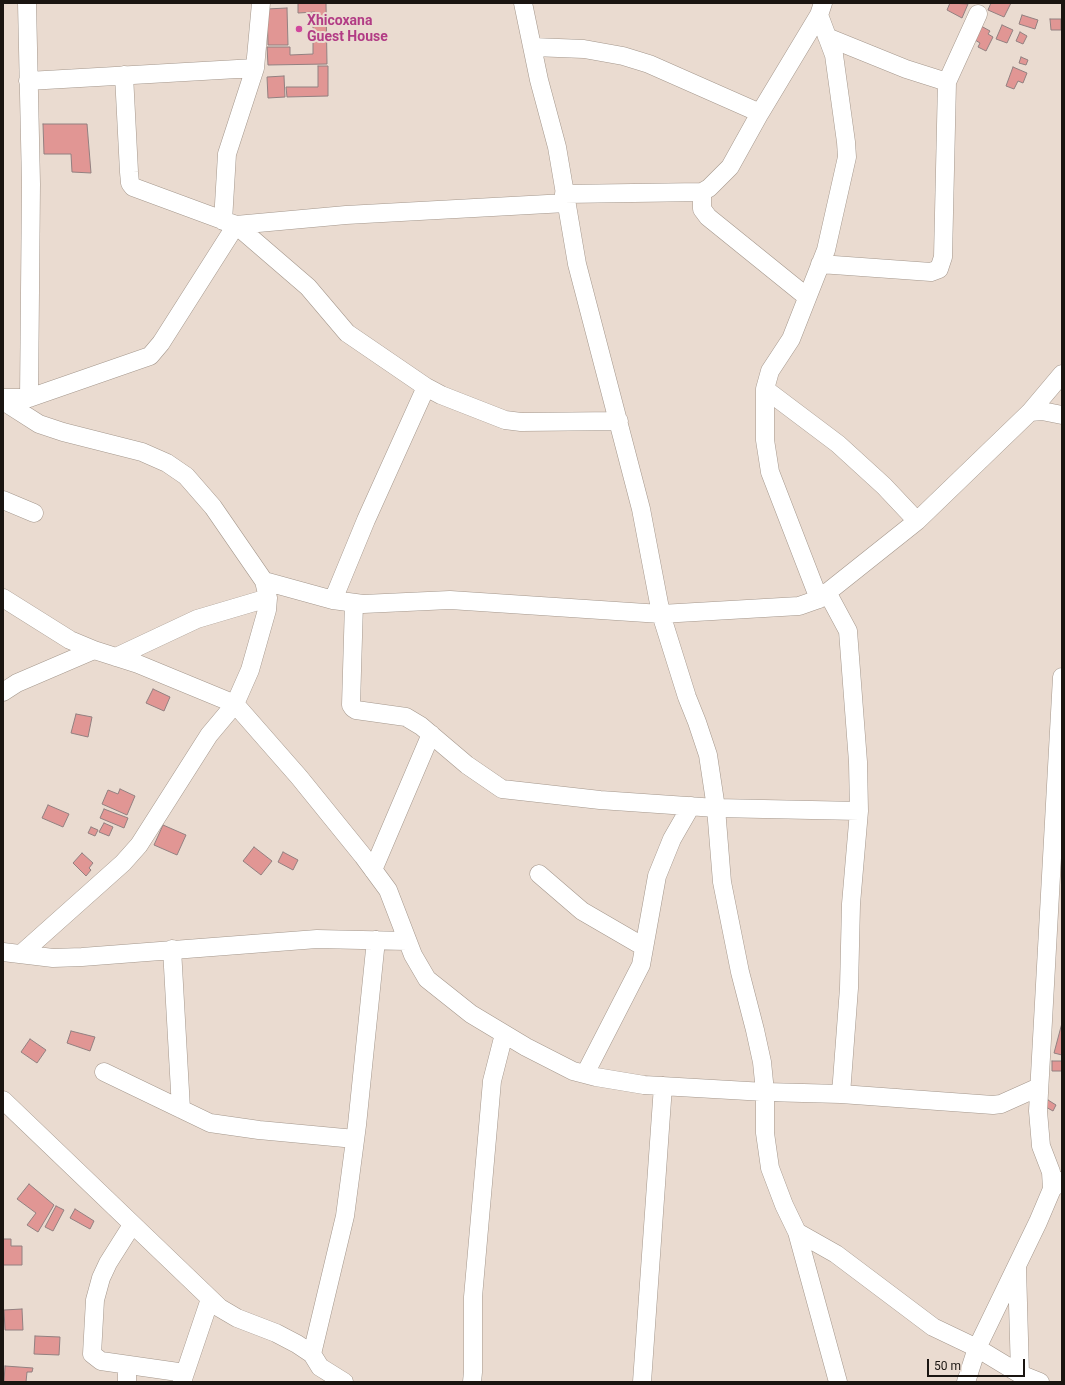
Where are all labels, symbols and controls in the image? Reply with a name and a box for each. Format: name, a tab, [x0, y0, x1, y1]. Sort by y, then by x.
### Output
place label: Xhicoxana Guest House	[307, 13, 388, 46]
marker: Xhicoxana Guest House	[294, 24, 304, 34]
scale bar	[929, 1351, 1027, 1377]
text: 50 m	[934, 1359, 961, 1373]

